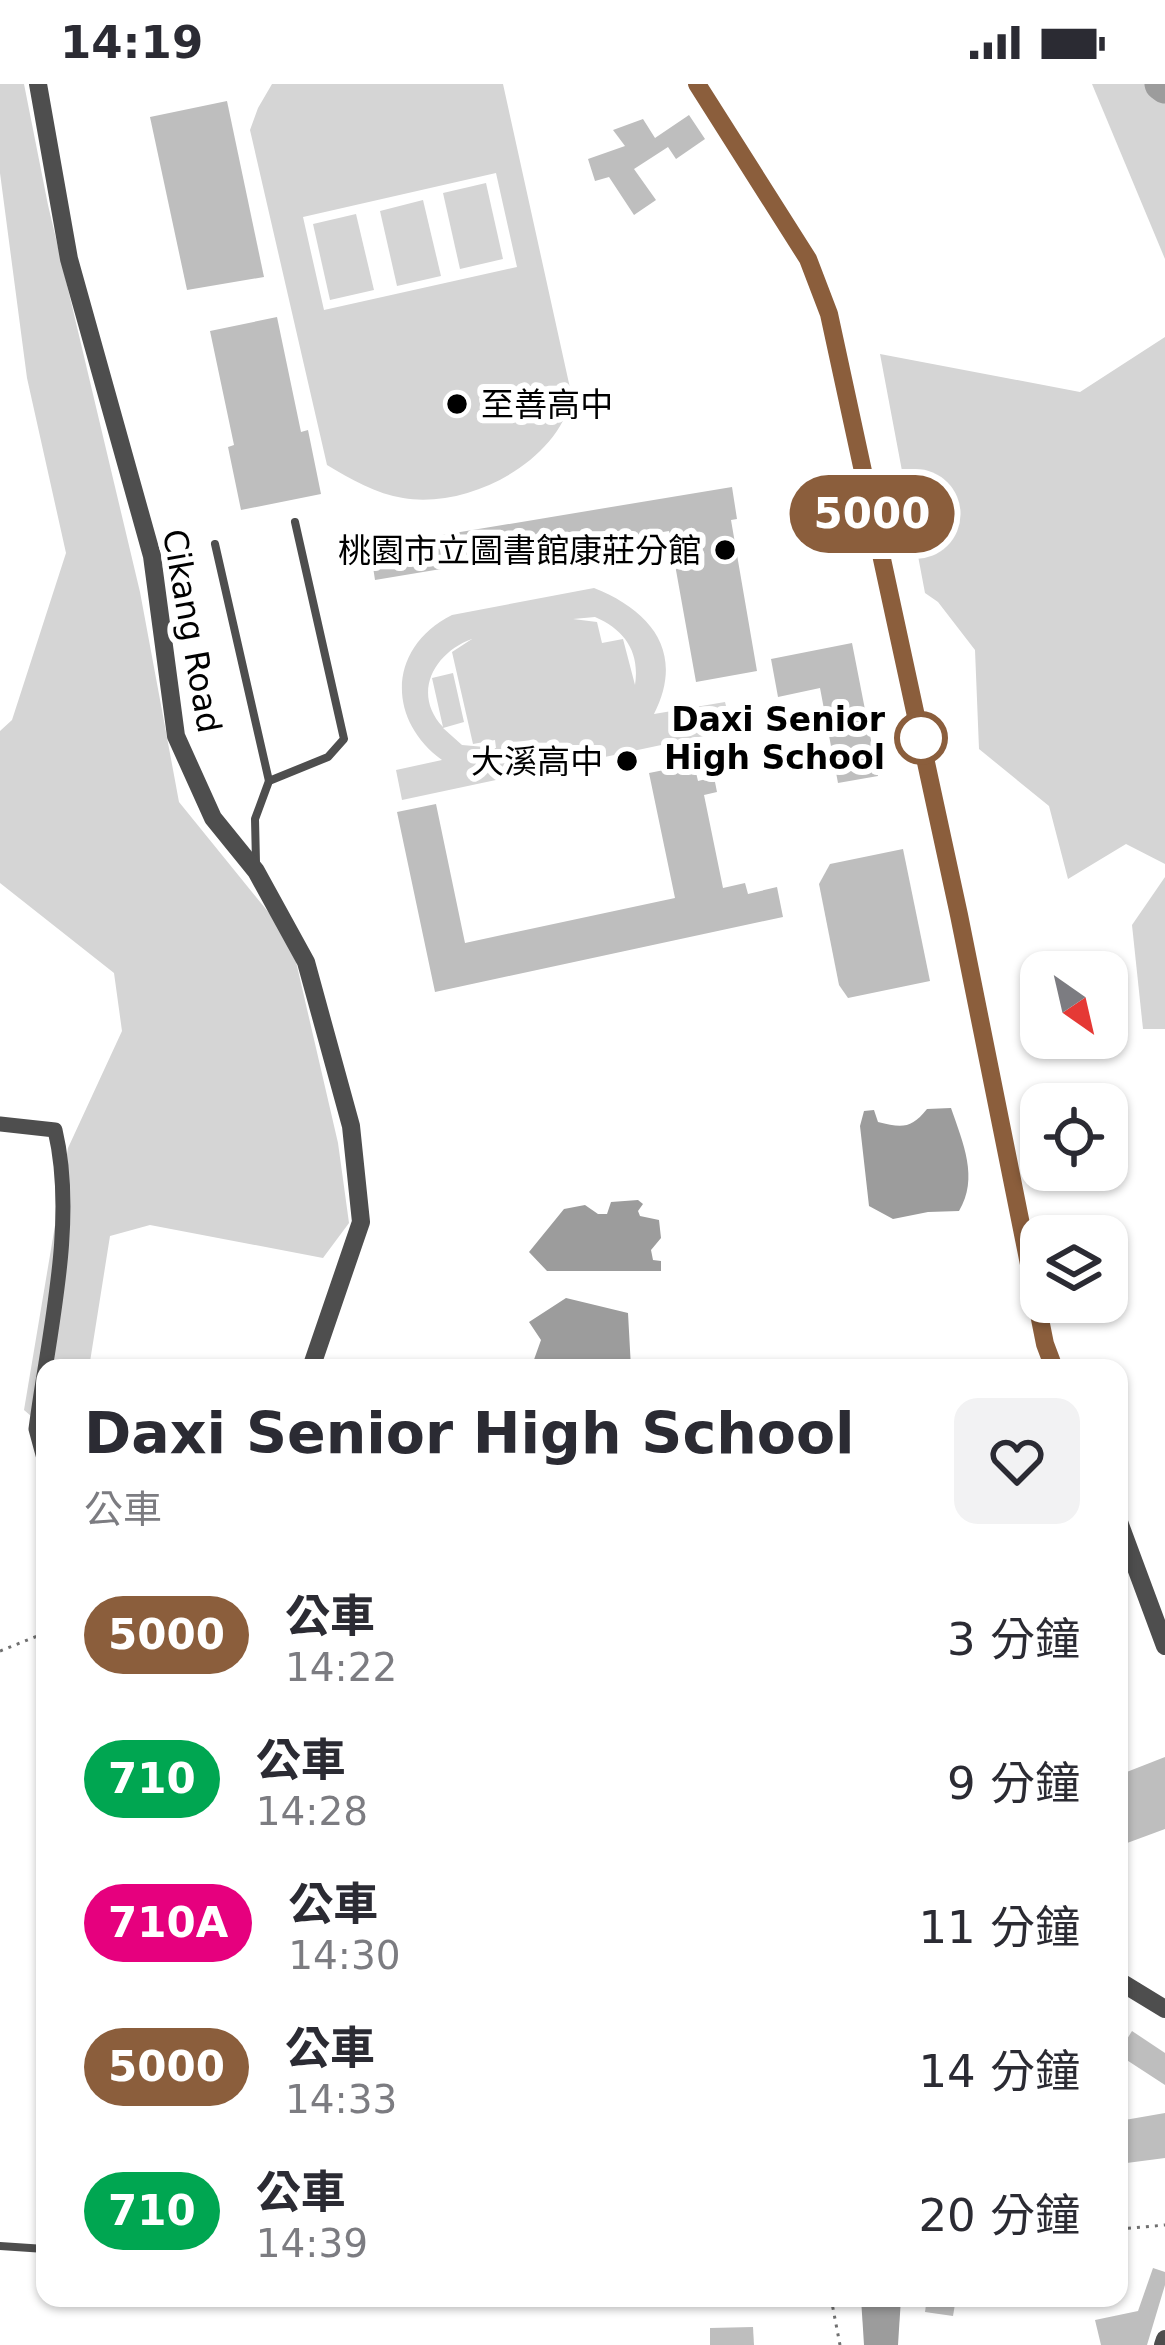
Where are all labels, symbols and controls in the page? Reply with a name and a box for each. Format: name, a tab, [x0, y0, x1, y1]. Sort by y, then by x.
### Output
text: 14:19	[60, 16, 203, 69]
place label: 至善高中	[481, 385, 613, 424]
marker: 至善高中	[444, 391, 470, 417]
line badge: 5000	[788, 475, 956, 553]
text: 5000	[814, 489, 930, 538]
street label: Cikang Road	[155, 526, 229, 736]
place label: 桃園市立圖書館康莊分館	[338, 531, 701, 570]
marker: 桃園市立圖書館康莊分館	[712, 537, 738, 563]
place label: Daxi Senior High School	[664, 700, 886, 777]
marker: Daxi Senior High School	[896, 713, 946, 763]
place label: 大溪高中	[471, 742, 603, 781]
marker: 大溪高中	[614, 748, 640, 774]
north arrow	[1020, 951, 1128, 1059]
map controls	[1020, 951, 1128, 1323]
button: locate	[1020, 1083, 1128, 1191]
button: layers	[1020, 1215, 1128, 1323]
button: heart	[954, 1398, 1080, 1524]
text: Daxi Senior High School	[84, 1400, 855, 1466]
text: 公車	[84, 1487, 162, 1532]
text: 公車	[285, 1590, 375, 1643]
text: 5000	[108, 1610, 225, 1659]
text: 3 分鐘	[947, 1613, 1080, 1666]
text: 14:22	[285, 1645, 397, 1690]
text: 公車	[256, 1734, 346, 1787]
text: 710	[108, 1754, 196, 1803]
text: 9 分鐘	[947, 1757, 1080, 1810]
text: 14:28	[256, 1789, 368, 1834]
text: 公車	[288, 1878, 378, 1931]
text: 710A	[108, 1898, 228, 1947]
text: 11 分鐘	[918, 1901, 1080, 1954]
text: 14:30	[288, 1933, 401, 1978]
text: 公車	[285, 2022, 375, 2075]
text: 5000	[108, 2042, 225, 2091]
text: 14 分鐘	[918, 2045, 1080, 2098]
text: 14:33	[285, 2077, 397, 2122]
text: 公車	[256, 2166, 346, 2219]
text: 710	[108, 2186, 196, 2235]
text: 20 分鐘	[918, 2189, 1080, 2242]
text: 14:39	[256, 2221, 368, 2266]

